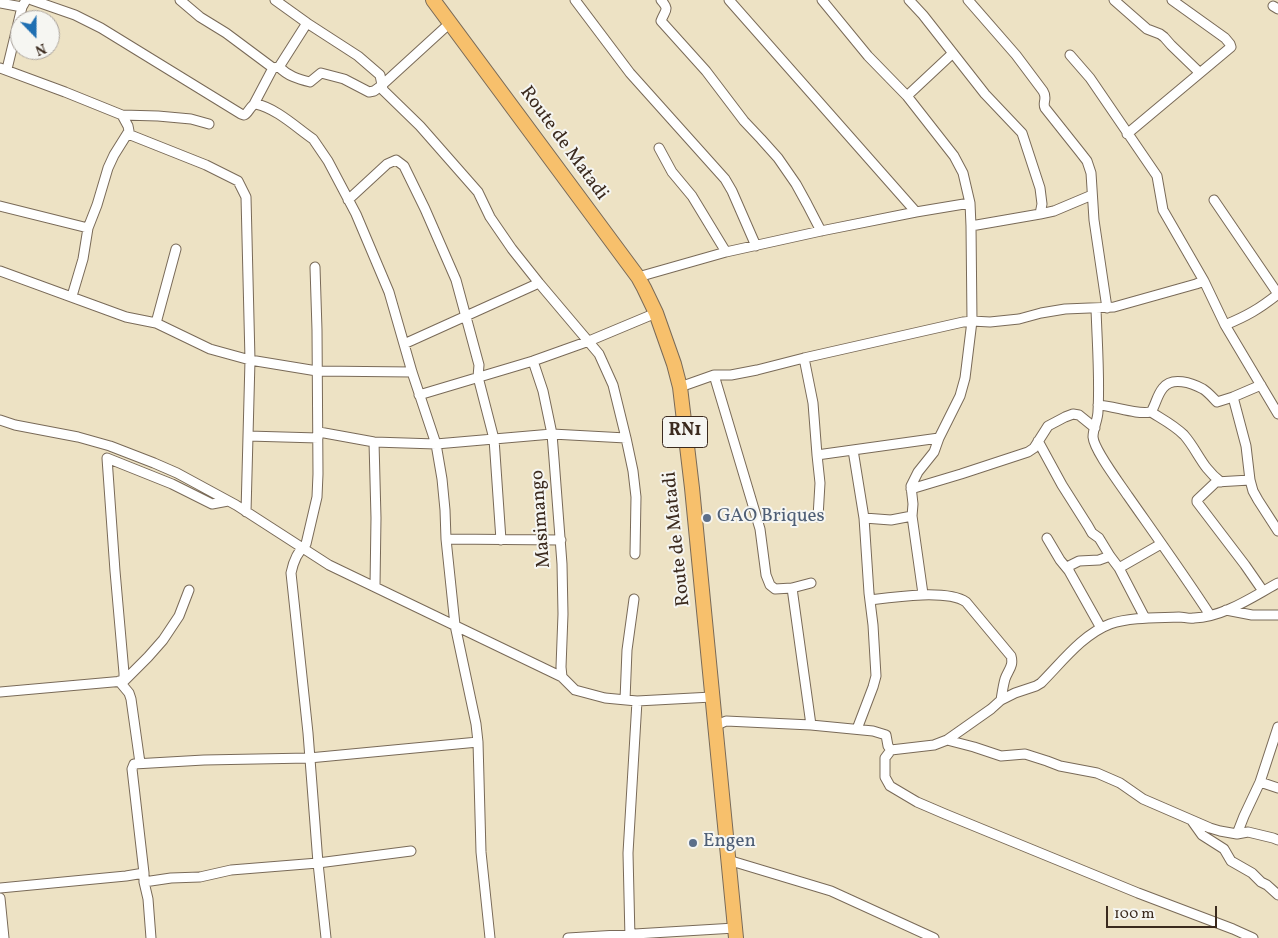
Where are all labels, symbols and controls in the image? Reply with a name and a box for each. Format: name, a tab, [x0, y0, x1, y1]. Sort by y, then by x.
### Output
north arrow	[10, 10, 60, 60]
text: N	[32, 38, 49, 59]
street label: Route de Matadi	[514, 82, 612, 206]
road number: RN1	[662, 417, 708, 448]
street label: Masimango	[527, 469, 557, 569]
street label: Route de Matadi	[660, 470, 696, 608]
place label: GAO Briques	[717, 507, 825, 529]
marker: GAO Briques	[701, 512, 713, 524]
place label: Engen	[703, 832, 756, 854]
marker: Engen	[687, 837, 699, 849]
scale bar	[1108, 896, 1219, 928]
text: 100 m	[1114, 904, 1154, 925]

